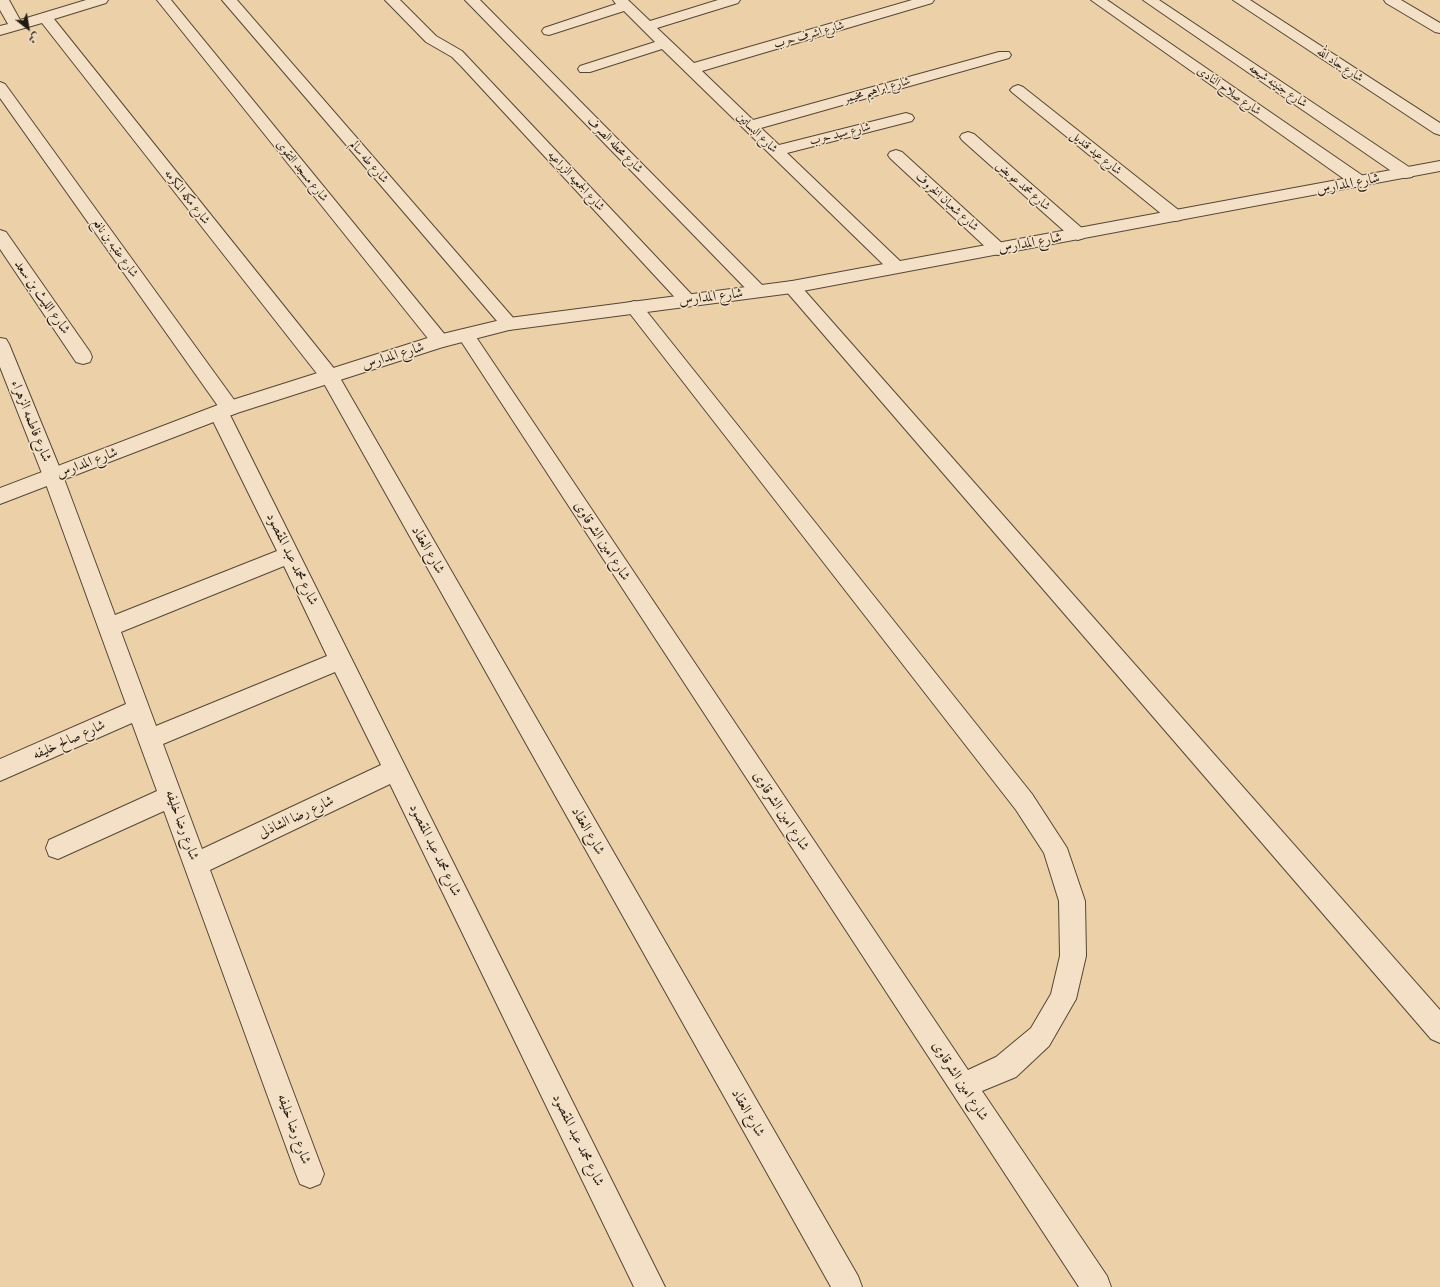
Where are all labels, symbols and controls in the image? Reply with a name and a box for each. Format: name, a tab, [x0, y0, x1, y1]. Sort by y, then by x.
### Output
north arrow	[8, 8, 48, 48]
street label: شارع اشرف حرب	[772, 18, 846, 52]
text: ش	[26, 29, 42, 47]
street label: شارع جاد الله	[1314, 45, 1366, 85]
street label: شارع جنينه شيحه	[1246, 61, 1310, 111]
street label: شارع صلاح النادى	[1194, 64, 1264, 118]
street label: شارع ابراهيم مخيمر	[842, 74, 912, 106]
street label: شارع البساتين	[733, 110, 781, 156]
street label: شارع محطه الصرف	[584, 114, 646, 176]
street label: شارع سيد حرب	[808, 119, 872, 149]
street label: شارع عيد قنديل	[1067, 128, 1125, 178]
street label: شارع مسجد التقوى	[273, 137, 331, 205]
street label: شارع طه سالم	[347, 138, 391, 186]
street label: شارع الجمعيه الزراعيه	[544, 148, 608, 214]
street label: شارع محمد عويض	[993, 158, 1053, 214]
street label: شارع مكه المكرمه	[161, 167, 213, 227]
street label: شارع شعبان الخروف	[912, 170, 982, 234]
street label: شارع المدارس	[1315, 170, 1381, 198]
street label: شارع عقبه بن نافع	[89, 216, 141, 280]
street label: شارع المدارس	[997, 229, 1063, 257]
street label: شارع الليث بن سعد	[10, 257, 74, 337]
street label: شارع المدارس	[678, 285, 744, 309]
street label: شارع المدارس	[360, 339, 426, 373]
street label: شارع فاطمه الزهراء	[7, 378, 55, 464]
street label: شارع المدارس	[54, 444, 120, 482]
street label: شارع امين الشرقاوى	[570, 498, 634, 584]
street label: شارع محمد عبد المقصود	[262, 510, 322, 608]
street label: شارع العقاد	[408, 523, 448, 577]
street label: شارع صالح خليفه	[30, 716, 108, 764]
street label: شارع امين الشرقاوى	[749, 768, 813, 854]
street label: شارع رضا خليفه	[161, 787, 203, 863]
street label: شارع رضا الشاذلى	[256, 792, 336, 842]
street label: شارع محمد عبد المقصود	[405, 801, 465, 899]
street label: شارع العقاد	[568, 804, 608, 858]
street label: شارع امين الشرقاوى	[928, 1038, 992, 1124]
street label: شارع العقاد	[728, 1086, 768, 1140]
street label: شارع رضا خليفه	[273, 1091, 315, 1167]
street label: شارع محمد عبد المقصود	[548, 1091, 608, 1189]

